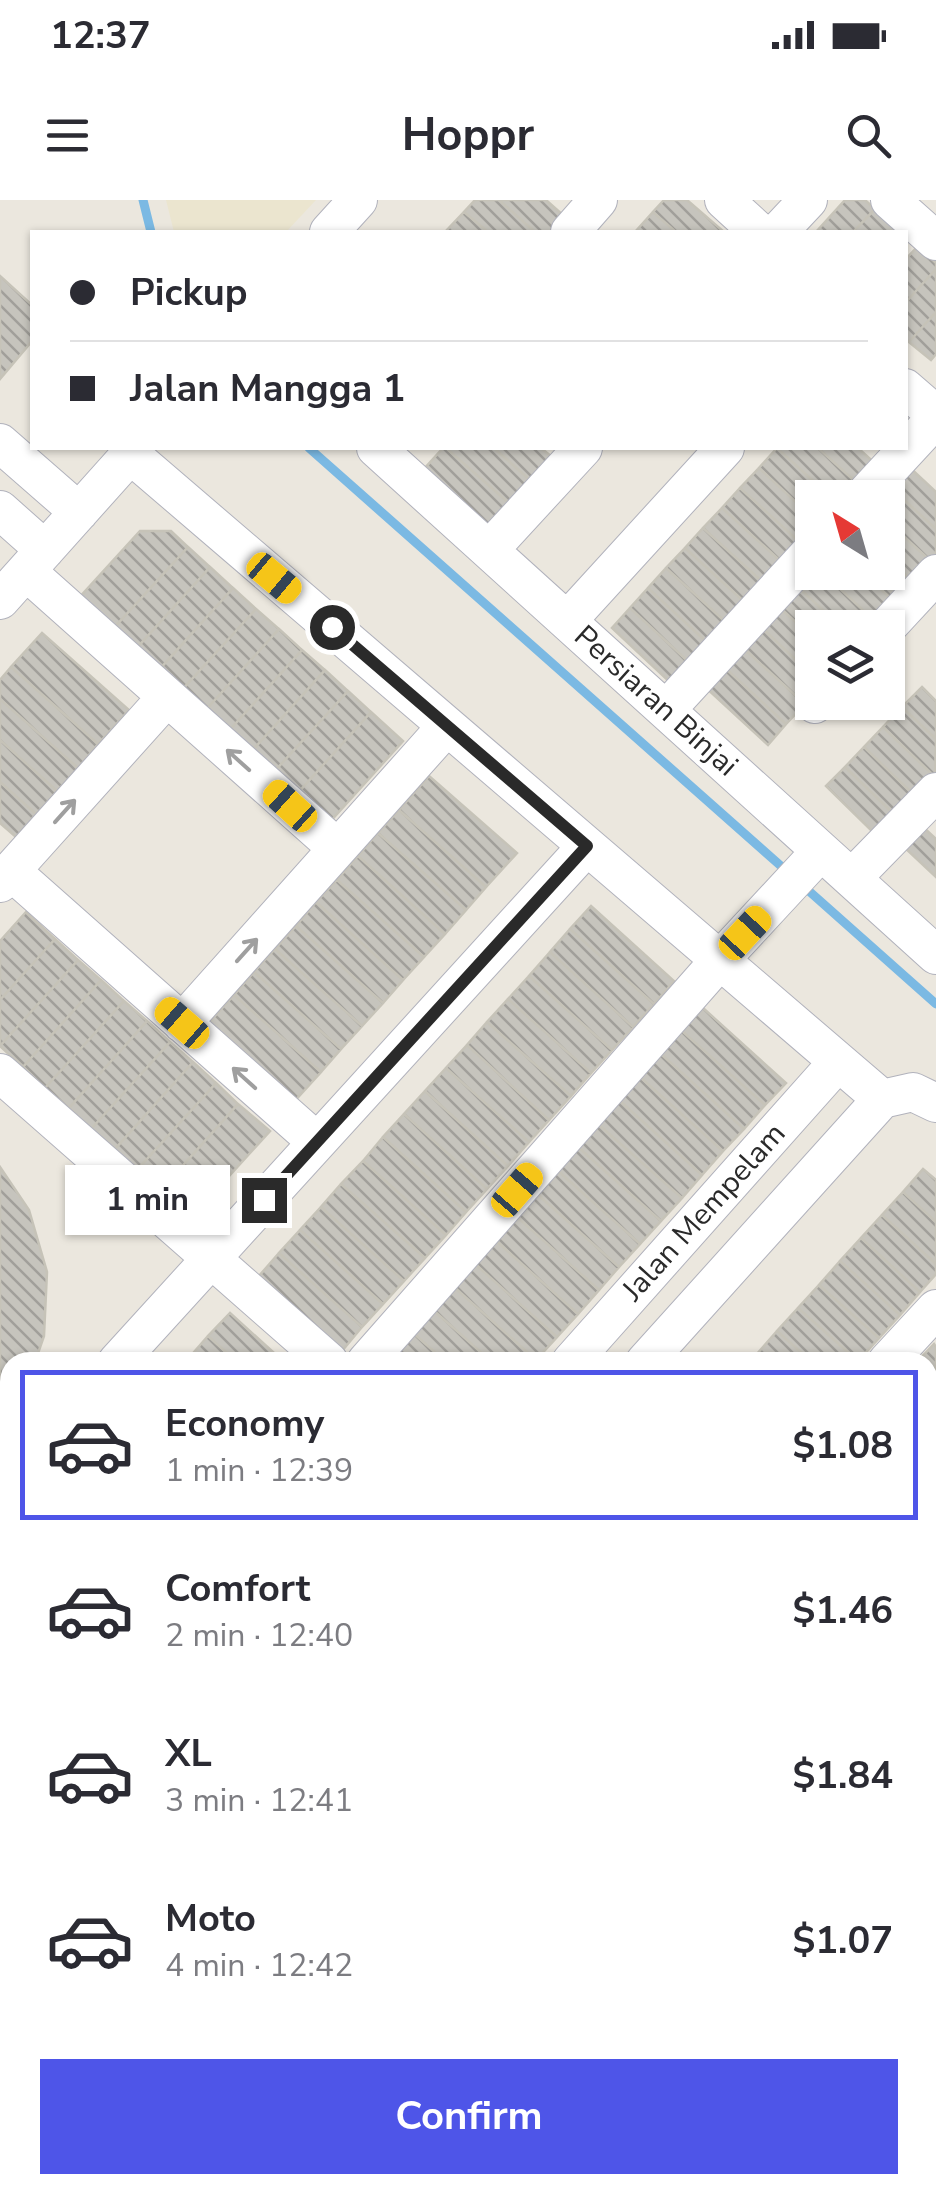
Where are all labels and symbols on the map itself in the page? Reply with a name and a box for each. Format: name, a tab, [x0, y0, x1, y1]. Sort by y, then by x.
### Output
north arrow	[795, 480, 905, 590]
car	[241, 547, 307, 609]
route start	[310, 605, 355, 650]
street label: Persiaran Binjai	[565, 616, 747, 786]
one-way arrow	[226, 750, 252, 772]
car	[258, 775, 322, 837]
one-way arrow	[54, 799, 77, 824]
car	[714, 901, 776, 965]
one-way arrow	[235, 938, 258, 963]
car	[150, 992, 214, 1054]
one-way arrow	[232, 1066, 257, 1089]
street label: Jalan Mempelam	[612, 1114, 795, 1311]
car	[486, 1158, 548, 1222]
callout: 1 min	[64, 1165, 229, 1235]
route end	[242, 1178, 287, 1223]

